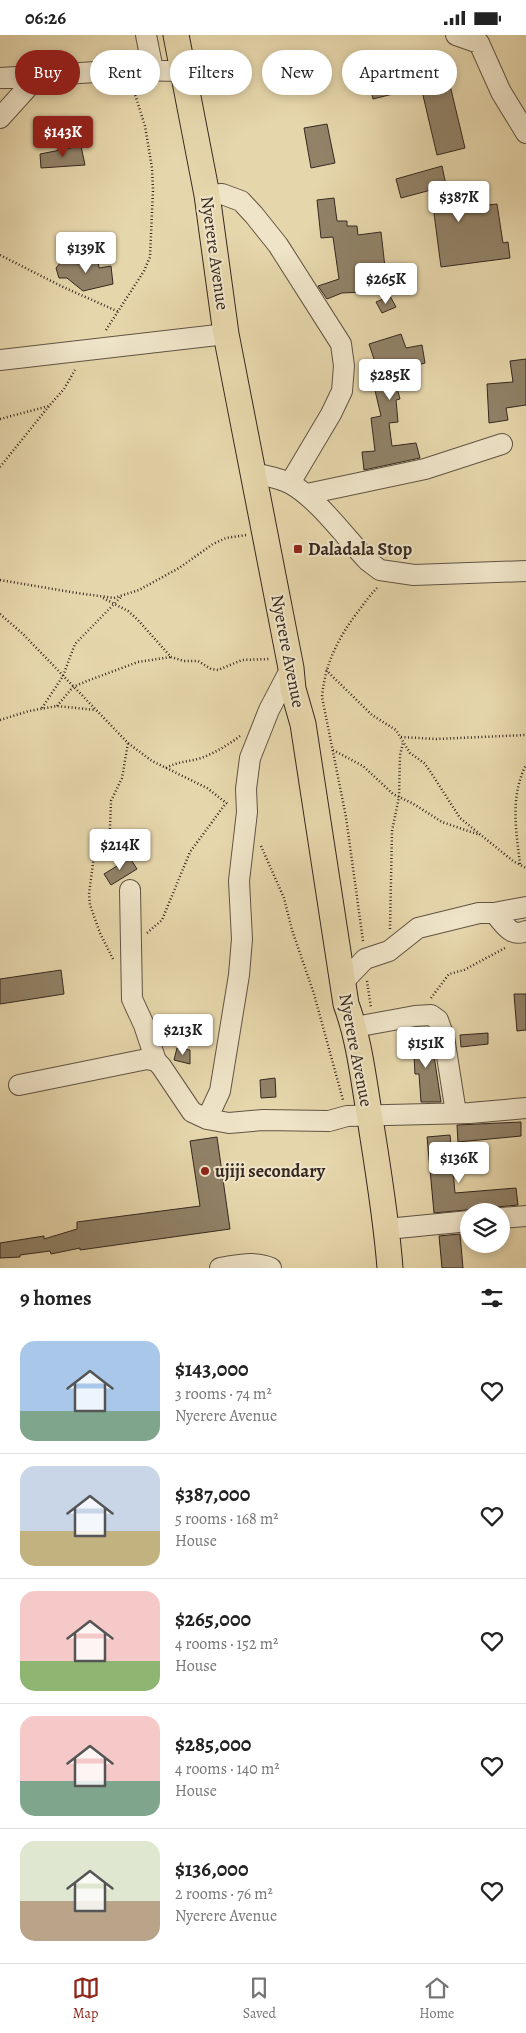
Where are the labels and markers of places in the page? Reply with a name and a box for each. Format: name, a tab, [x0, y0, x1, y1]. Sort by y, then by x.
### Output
pin: $143K	[28, 115, 98, 158]
pin: $387K	[424, 181, 494, 223]
pin: $139K	[51, 231, 121, 274]
pin: $265K	[351, 263, 421, 305]
pin: $285K	[355, 359, 425, 401]
place label: Daladala Stop	[308, 537, 412, 561]
marker: Daladala Stop	[292, 543, 304, 555]
pin: $214K	[85, 829, 155, 871]
pin: $213K	[148, 1013, 218, 1056]
pin: $151K	[391, 1027, 461, 1069]
pin: $136K	[424, 1141, 494, 1184]
place label: ujiji secondary	[215, 1159, 326, 1183]
marker: ujiji secondary	[199, 1165, 211, 1177]

